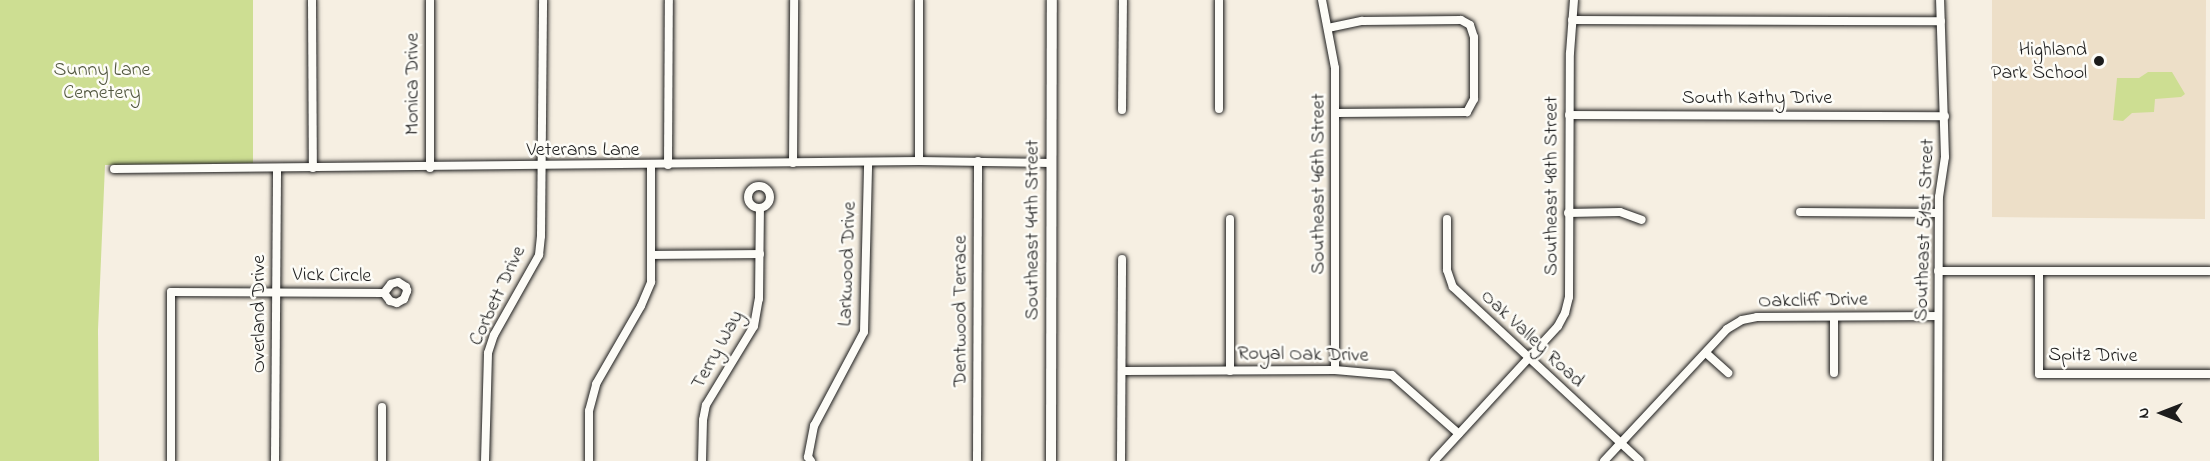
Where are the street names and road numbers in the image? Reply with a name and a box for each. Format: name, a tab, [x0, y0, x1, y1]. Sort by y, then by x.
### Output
street label: Monica Drive	[401, 33, 425, 135]
street label: South Kathy Drive	[1682, 86, 1832, 110]
street label: Southeast 46th Street	[1307, 93, 1331, 275]
street label: Southeast 48th Street	[1540, 96, 1564, 276]
street label: Veterans Lane	[526, 138, 640, 162]
street label: Southeast 51st Street	[1910, 138, 1940, 322]
street label: Southeast 44th Street	[1021, 140, 1045, 320]
street label: Larkwood Drive	[834, 201, 862, 327]
street label: Dentwood Terrace	[949, 235, 973, 387]
street label: Corbett Drive	[464, 242, 532, 350]
street label: Overland Drive	[247, 255, 271, 373]
street label: Vick Circle	[292, 263, 372, 289]
street label: Oak Valley Road	[1475, 285, 1589, 393]
street label: Oakcliff Drive	[1758, 288, 1868, 314]
street label: Terry Way	[687, 306, 749, 394]
street label: Royal Oak Drive	[1237, 342, 1369, 368]
street label: Spitz Drive	[2048, 343, 2138, 369]

